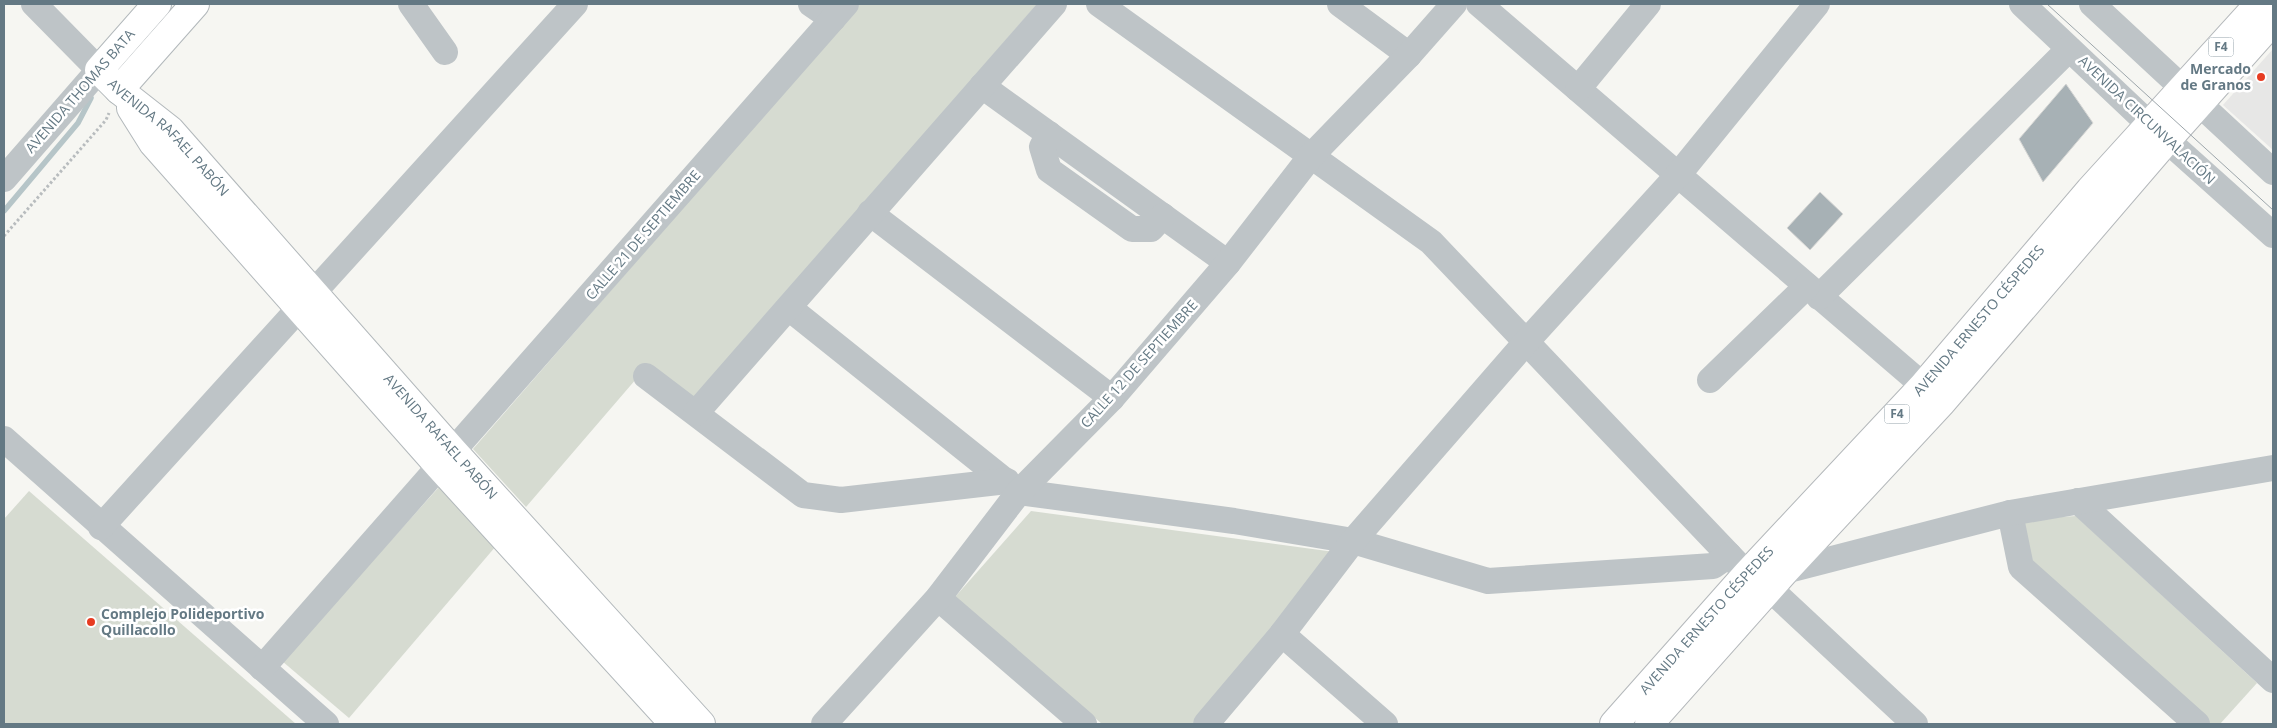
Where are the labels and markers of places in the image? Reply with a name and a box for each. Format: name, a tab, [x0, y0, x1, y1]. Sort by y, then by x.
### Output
place label: Mercado de Granos	[2180, 59, 2251, 94]
marker: Mercado de Granos	[2255, 71, 2267, 83]
place label: Complejo Polideportivo Quillacollo	[101, 604, 265, 639]
marker: Complejo Polideportivo Quillacollo	[85, 616, 97, 628]

